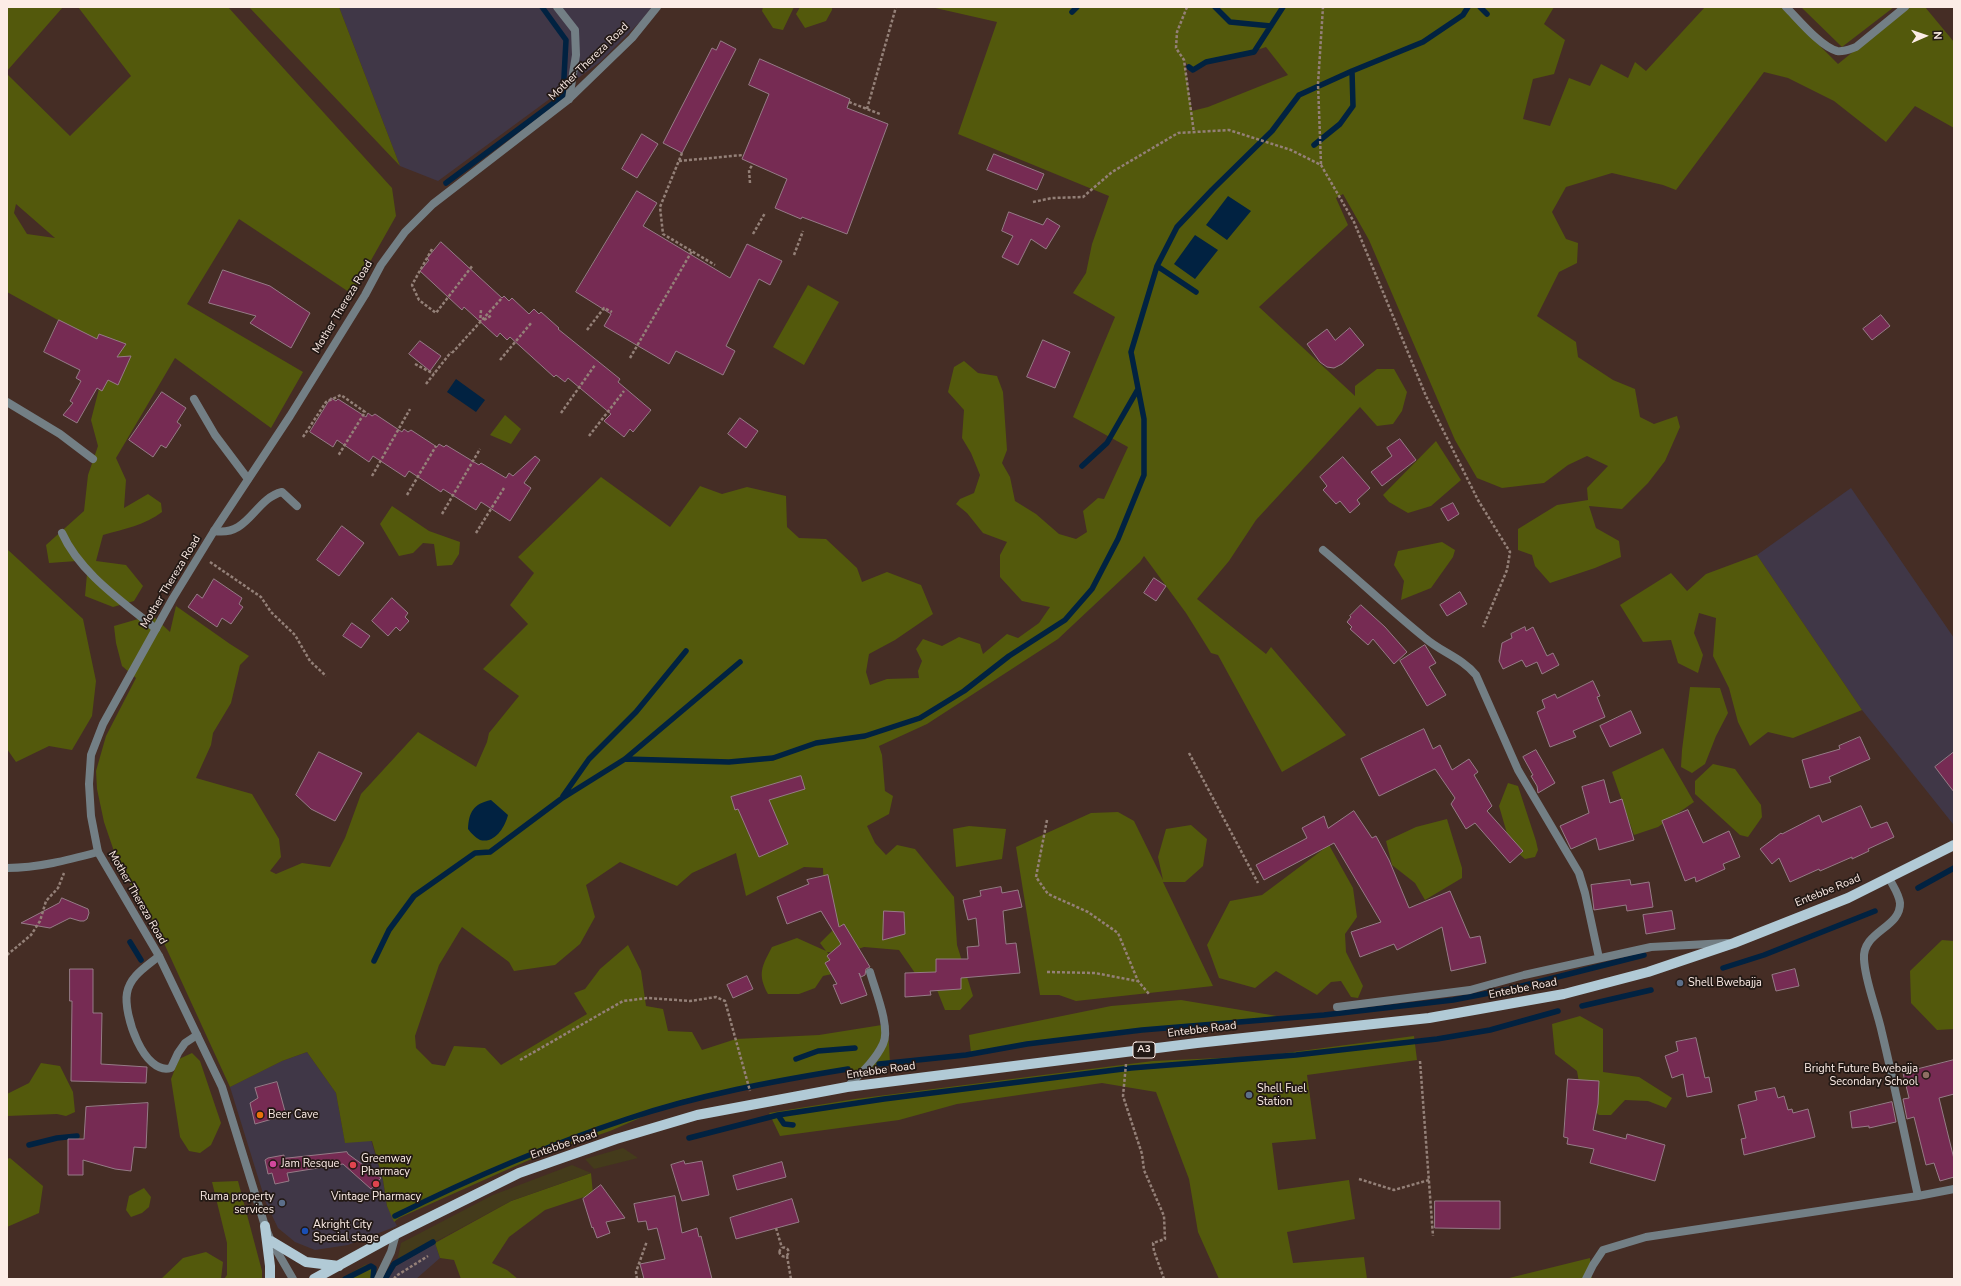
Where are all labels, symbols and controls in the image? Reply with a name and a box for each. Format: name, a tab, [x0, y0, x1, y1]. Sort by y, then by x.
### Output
north arrow	[1905, 16, 1945, 56]
street label: Mother Thereza Road	[546, 20, 632, 104]
text: N	[1930, 31, 1945, 40]
street label: Mother Thereza Road	[310, 258, 376, 356]
street label: Mother Thereza Road	[138, 533, 204, 631]
street label: Mother Thereza Road	[105, 849, 169, 947]
street label: Entebbe Road	[1793, 872, 1863, 910]
street label: Entebbe Road	[1488, 976, 1558, 1002]
place label: Shell Bwebajja	[1688, 976, 1762, 990]
marker: Shell Bwebajja	[1675, 978, 1685, 988]
street label: Entebbe Road	[1167, 1019, 1237, 1041]
road number: A3	[1133, 1042, 1155, 1058]
street label: Entebbe Road	[846, 1060, 916, 1082]
place label: Bright Future Bwebajja Secondary School	[1804, 1062, 1918, 1088]
marker: Bright Future Bwebajja Secondary School	[1921, 1070, 1931, 1080]
place label: Shell Fuel Station	[1257, 1082, 1306, 1108]
marker: Shell Fuel Station	[1244, 1090, 1254, 1100]
place label: Beer Cave	[268, 1108, 318, 1122]
marker: Beer Cave	[255, 1110, 265, 1120]
street label: Entebbe Road	[529, 1127, 599, 1163]
place label: Greenway Pharmacy	[361, 1152, 411, 1178]
place label: Jam Resque	[281, 1157, 339, 1171]
marker: Jam Resque	[268, 1159, 278, 1169]
marker: Greenway Pharmacy	[348, 1160, 358, 1170]
marker: Vintage Pharmacy	[371, 1179, 381, 1189]
place label: Ruma property services	[200, 1190, 274, 1216]
place label: Vintage Pharmacy	[331, 1190, 421, 1204]
marker: Ruma property services	[277, 1198, 287, 1208]
place label: Akright City Special stage	[313, 1218, 379, 1244]
marker: Akright City Special stage	[300, 1226, 310, 1236]

